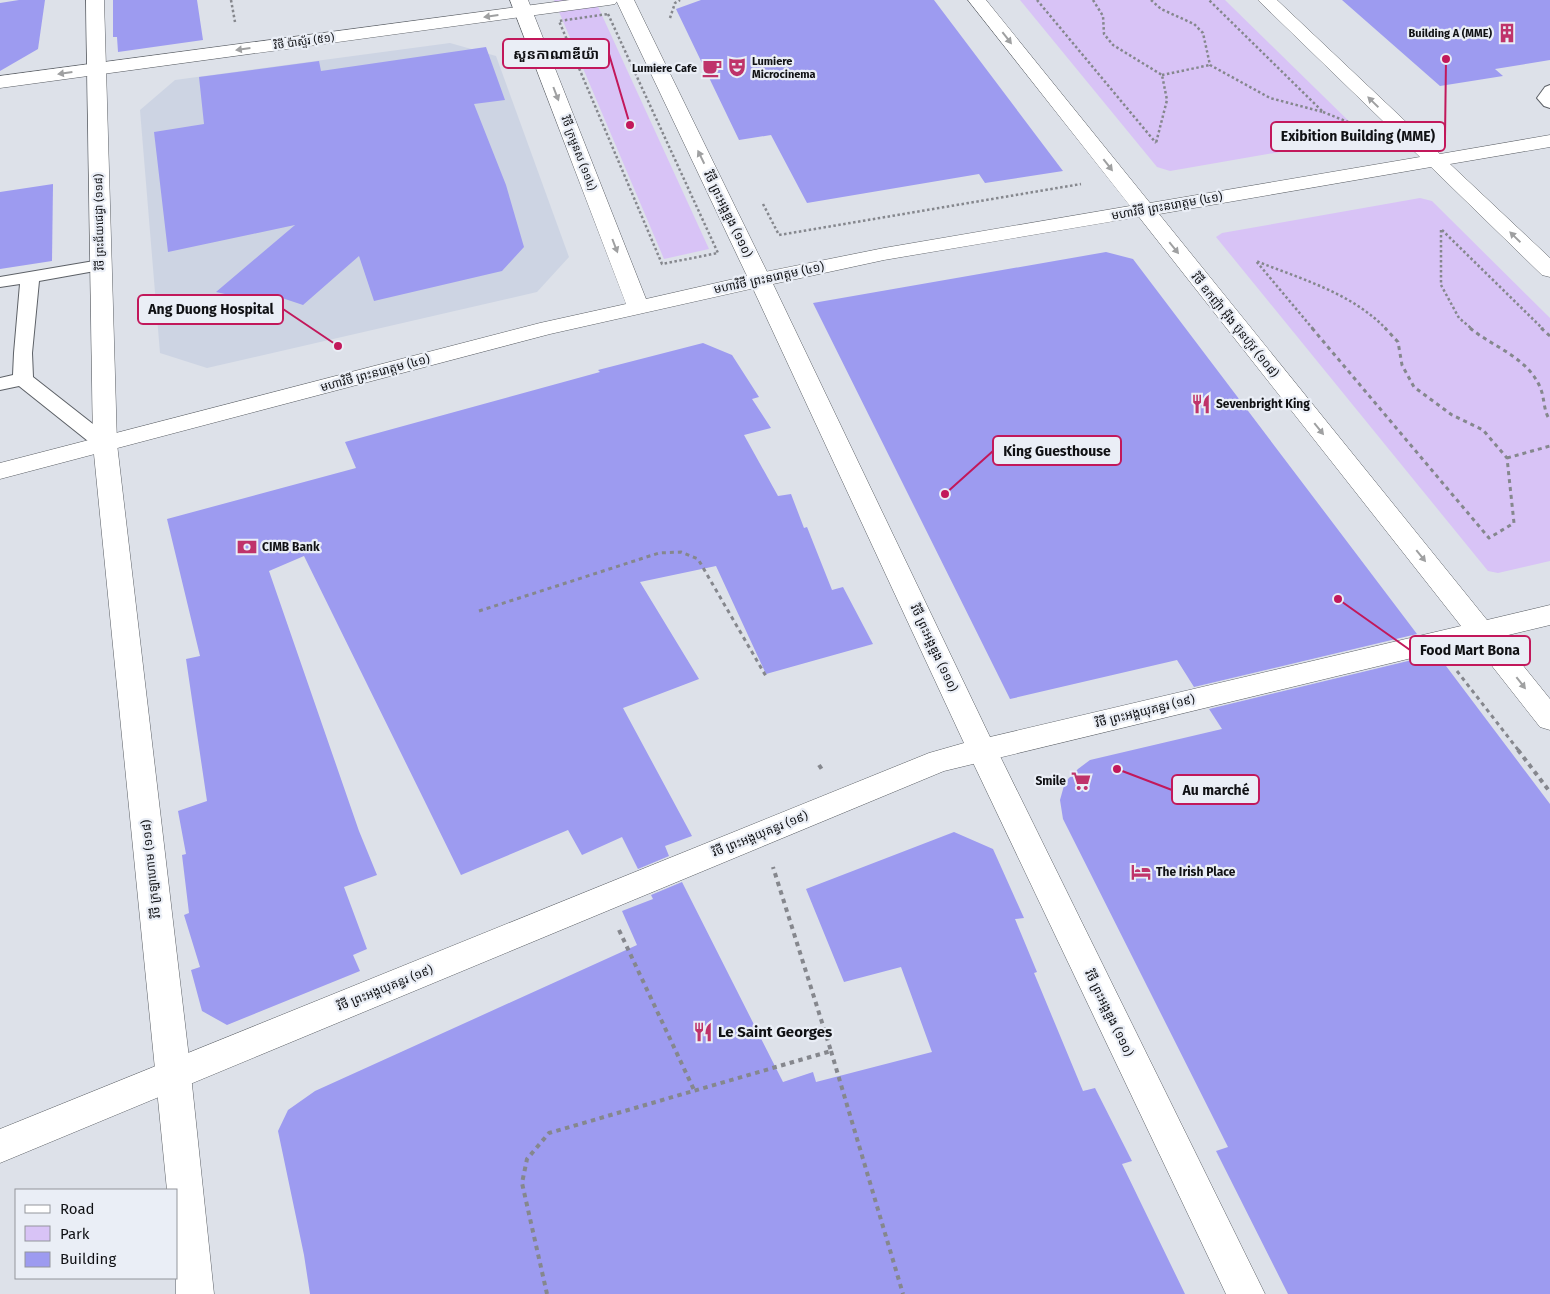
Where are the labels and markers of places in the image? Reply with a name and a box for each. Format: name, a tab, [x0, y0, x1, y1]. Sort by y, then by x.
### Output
building icon: Building A (MME)	[1496, 22, 1518, 44]
place label: Building A (MME)	[1409, 27, 1492, 40]
callout: សួនកាណាឌីយ៉ា	[503, 39, 609, 68]
place label: Lumiere Microcinema	[752, 55, 816, 81]
theatre icon: Lumiere Microcinema	[726, 56, 748, 78]
cafe icon: Lumiere Cafe	[701, 57, 723, 79]
place label: Lumiere Cafe	[632, 62, 697, 75]
callout: Exibition Building (MME)	[1271, 122, 1445, 151]
callout: Ang Duong Hospital	[138, 295, 283, 324]
restaurant icon: Sevenbright King	[1190, 393, 1212, 415]
place label: Sevenbright King	[1216, 397, 1310, 411]
callout: King Guesthouse	[993, 436, 1121, 465]
bank icon: CIMB Bank	[236, 536, 258, 558]
place label: CIMB Bank	[262, 540, 320, 554]
callout: Food Mart Bona	[1410, 636, 1530, 665]
supermarket icon: Smile	[1070, 770, 1092, 792]
place label: Smile	[1035, 774, 1066, 788]
callout: Au marché	[1172, 775, 1259, 804]
hotel icon: The Irish Place	[1130, 861, 1152, 883]
place label: The Irish Place	[1156, 865, 1236, 879]
restaurant icon: Le Saint Georges	[692, 1021, 714, 1043]
place label: Le Saint Georges	[718, 1023, 832, 1041]

